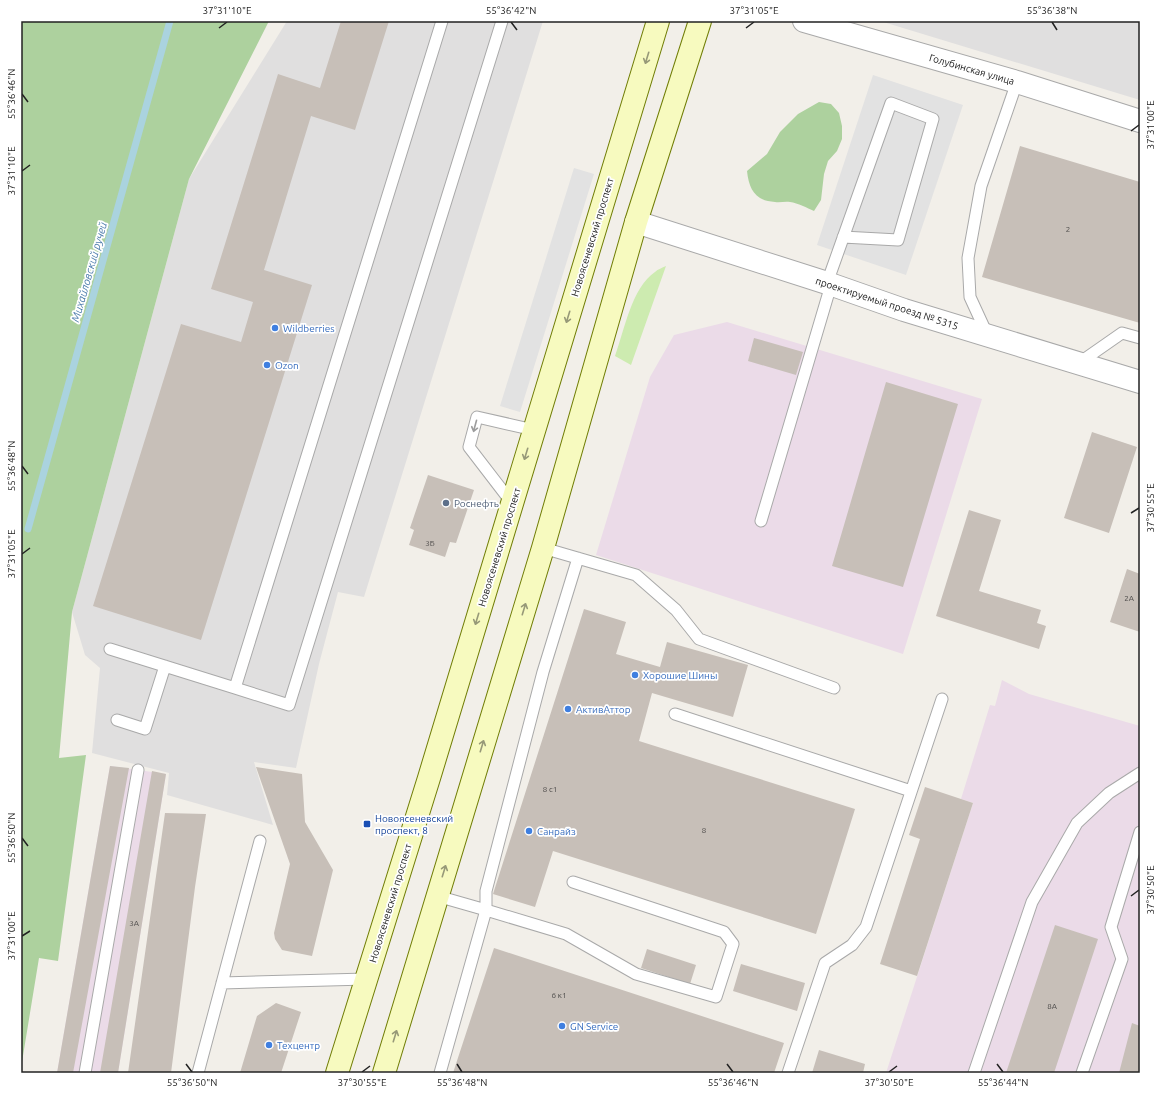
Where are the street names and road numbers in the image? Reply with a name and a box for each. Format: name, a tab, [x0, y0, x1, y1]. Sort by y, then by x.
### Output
street label: Голубинская улица	[928, 52, 1016, 87]
street label: Новоясеневский проспект	[569, 176, 616, 298]
street label: проектируемый проезд № 5315	[814, 275, 960, 332]
street label: Новоясеневский проспект	[476, 486, 523, 608]
street label: Новоясеневский проспект	[367, 842, 414, 964]

